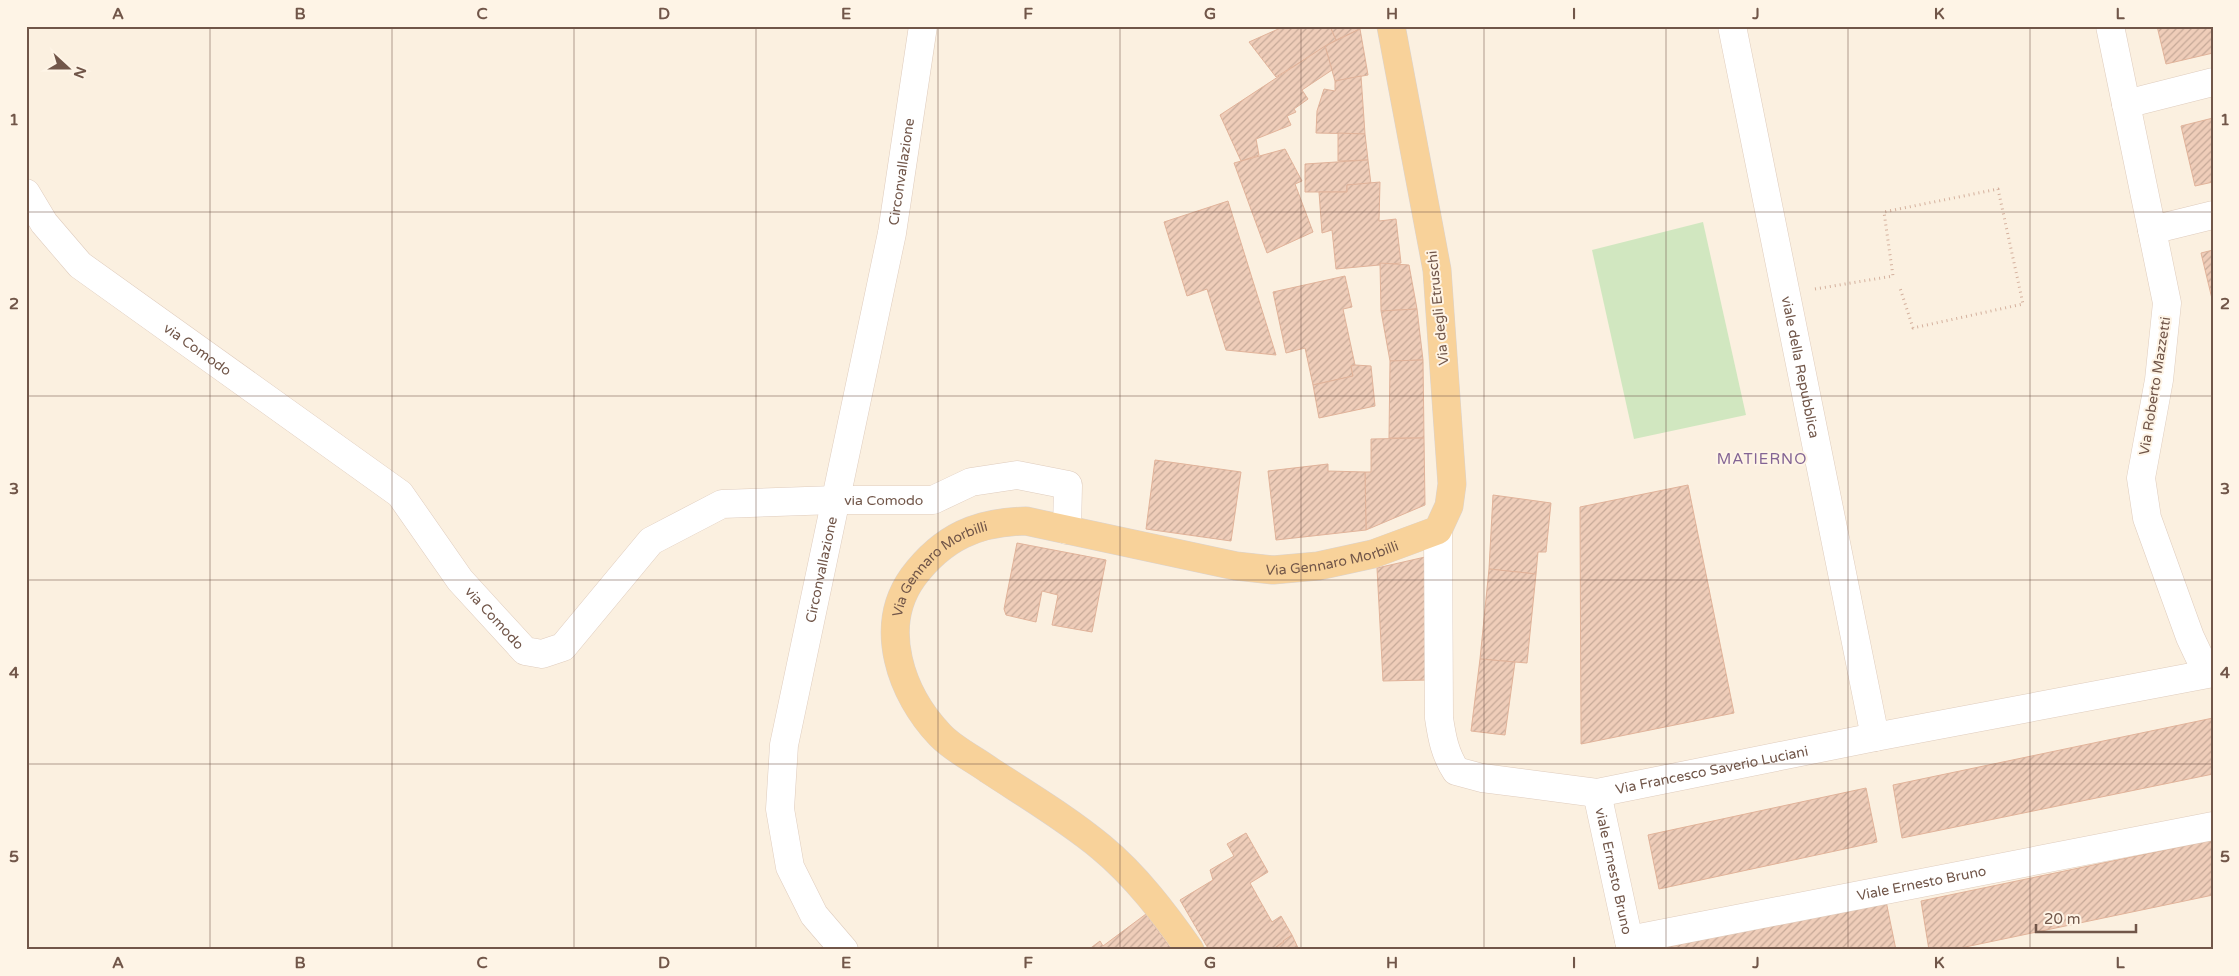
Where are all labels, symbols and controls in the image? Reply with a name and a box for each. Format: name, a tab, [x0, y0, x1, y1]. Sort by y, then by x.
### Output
text: A	[112, 4, 124, 24]
text: B	[294, 4, 306, 24]
text: C	[476, 4, 488, 24]
text: D	[658, 4, 670, 24]
text: E	[841, 4, 851, 24]
text: F	[1023, 4, 1033, 24]
text: G	[1204, 4, 1216, 24]
text: H	[1386, 4, 1398, 24]
text: I	[1572, 4, 1576, 24]
text: J	[1751, 4, 1760, 24]
text: K	[1934, 4, 1945, 24]
text: L	[2115, 4, 2125, 24]
north arrow	[42, 42, 92, 92]
text: N	[70, 64, 90, 81]
text: 1	[9, 110, 19, 130]
text: 1	[2220, 110, 2230, 130]
street label: Circonvallazione	[885, 117, 918, 226]
street label: Via degli Etruschi	[1424, 250, 1452, 366]
text: 2	[9, 294, 19, 314]
text: 2	[2220, 294, 2230, 314]
street label: viale della Repubblica	[1778, 295, 1823, 440]
street label: Via Roberto Mazzetti	[2136, 316, 2174, 456]
street label: via Comodo	[161, 319, 235, 379]
district label: MATIERNO	[1717, 450, 1807, 468]
text: 3	[9, 479, 19, 499]
text: 3	[2220, 479, 2230, 499]
street label: via Comodo	[844, 492, 923, 509]
street label: Circonvallazione	[802, 515, 841, 624]
street label: Via Gennaro Morbilli	[888, 517, 989, 618]
street label: Via Gennaro Morbilli	[1265, 537, 1401, 579]
street label: via Comodo	[462, 583, 528, 653]
text: 4	[9, 663, 19, 683]
text: 4	[2220, 663, 2230, 683]
street label: Via Francesco Saverio Luciani	[1614, 742, 1810, 798]
street label: viale Ernesto Bruno	[1592, 806, 1636, 936]
text: 5	[9, 847, 19, 867]
text: 5	[2220, 847, 2230, 867]
street label: Viale Ernesto Bruno	[1855, 862, 1988, 904]
scale bar	[2036, 901, 2136, 933]
text: 20 m	[2044, 910, 2081, 928]
text: A	[112, 953, 124, 973]
text: B	[294, 953, 306, 973]
text: C	[476, 953, 488, 973]
text: D	[658, 953, 670, 973]
text: E	[841, 953, 851, 973]
text: F	[1023, 953, 1033, 973]
text: G	[1204, 953, 1216, 973]
text: H	[1386, 953, 1398, 973]
text: I	[1572, 953, 1576, 973]
text: J	[1751, 953, 1760, 973]
text: K	[1934, 953, 1945, 973]
text: L	[2115, 953, 2125, 973]

